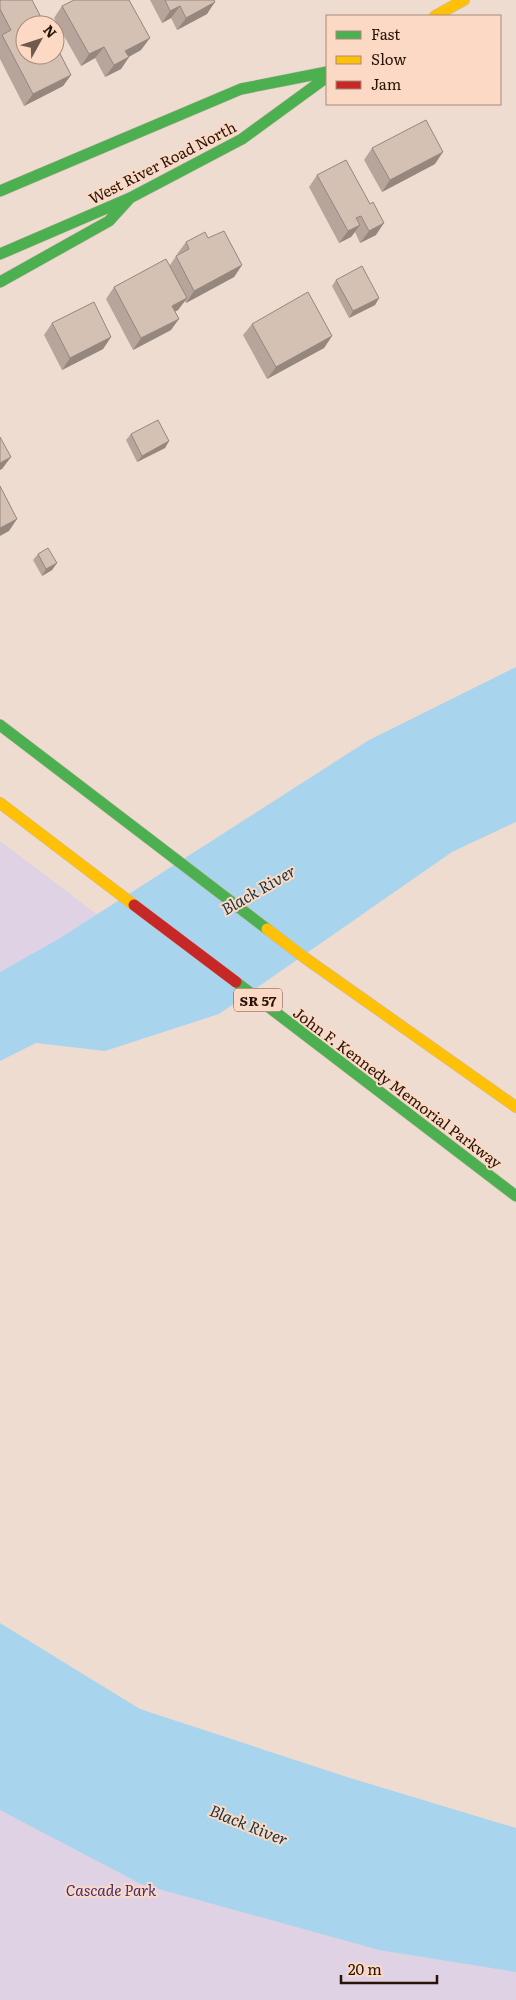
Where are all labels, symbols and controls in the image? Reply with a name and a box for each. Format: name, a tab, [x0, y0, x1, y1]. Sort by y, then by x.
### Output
north arrow	[15, 15, 65, 65]
legend	[326, 15, 501, 105]
text: N	[39, 20, 62, 42]
text: Fast	[371, 22, 400, 45]
text: Slow	[371, 47, 406, 70]
text: Jam	[371, 72, 402, 95]
street label: West River Road North	[84, 115, 240, 209]
water label: Black River	[216, 858, 300, 920]
road number: SR 57	[234, 988, 282, 1012]
street label: John F. Kennedy Memorial Parkway	[289, 1001, 508, 1174]
water label: Black River	[206, 1797, 292, 1851]
park label: Cascade Park	[66, 1878, 157, 1901]
scale bar	[341, 1952, 437, 1984]
text: 20 m	[348, 1957, 382, 1980]

